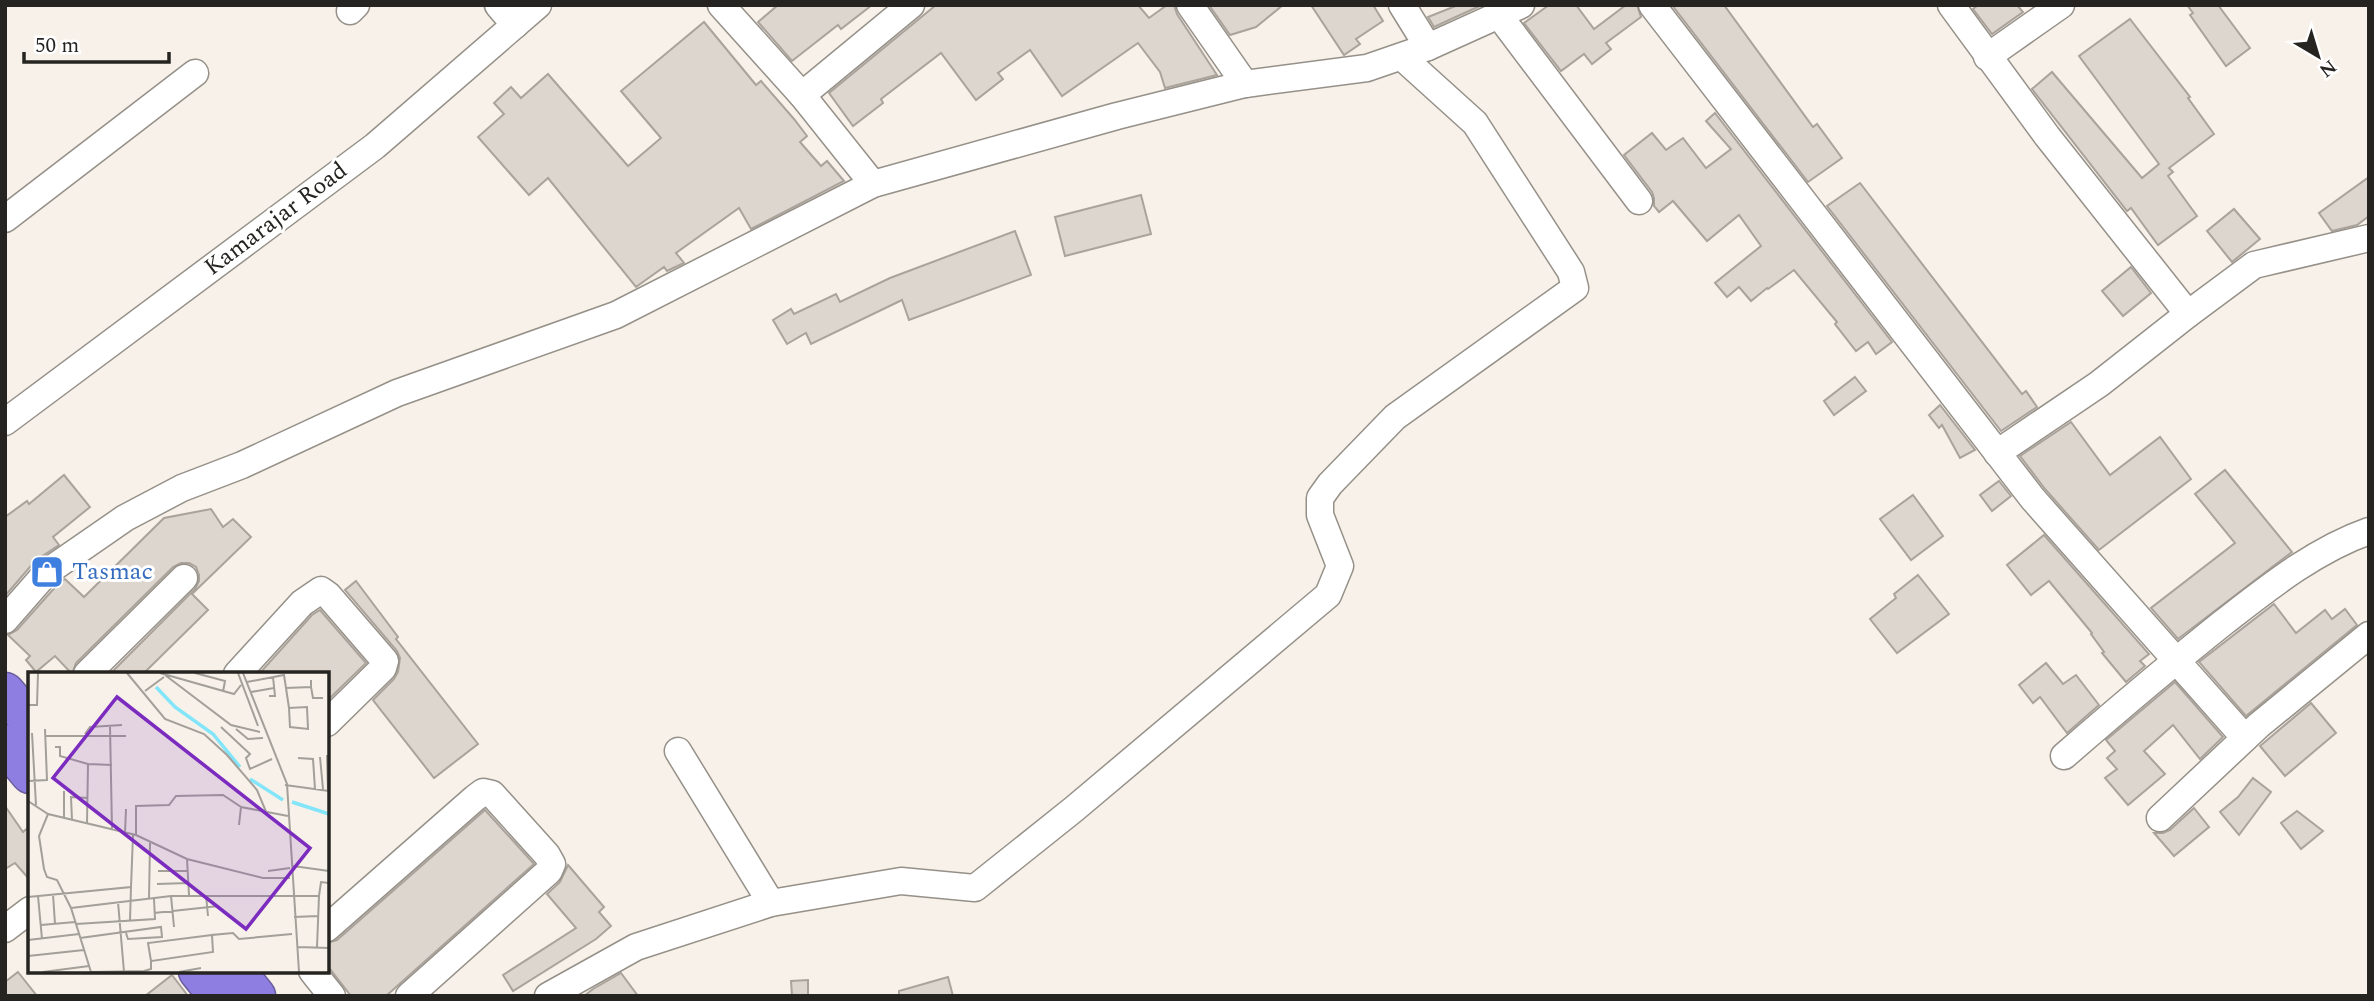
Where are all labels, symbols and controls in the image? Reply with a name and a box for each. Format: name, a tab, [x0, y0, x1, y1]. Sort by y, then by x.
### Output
scale bar	[24, 21, 170, 65]
north arrow	[2283, 21, 2353, 91]
text: 50 m	[35, 30, 79, 62]
text: N	[2313, 52, 2343, 84]
street label: Kamarajar Road	[197, 153, 355, 285]
shop icon: Tasmac	[28, 553, 66, 591]
place label: Tasmac	[72, 554, 153, 590]
inset map	[28, 672, 329, 973]

